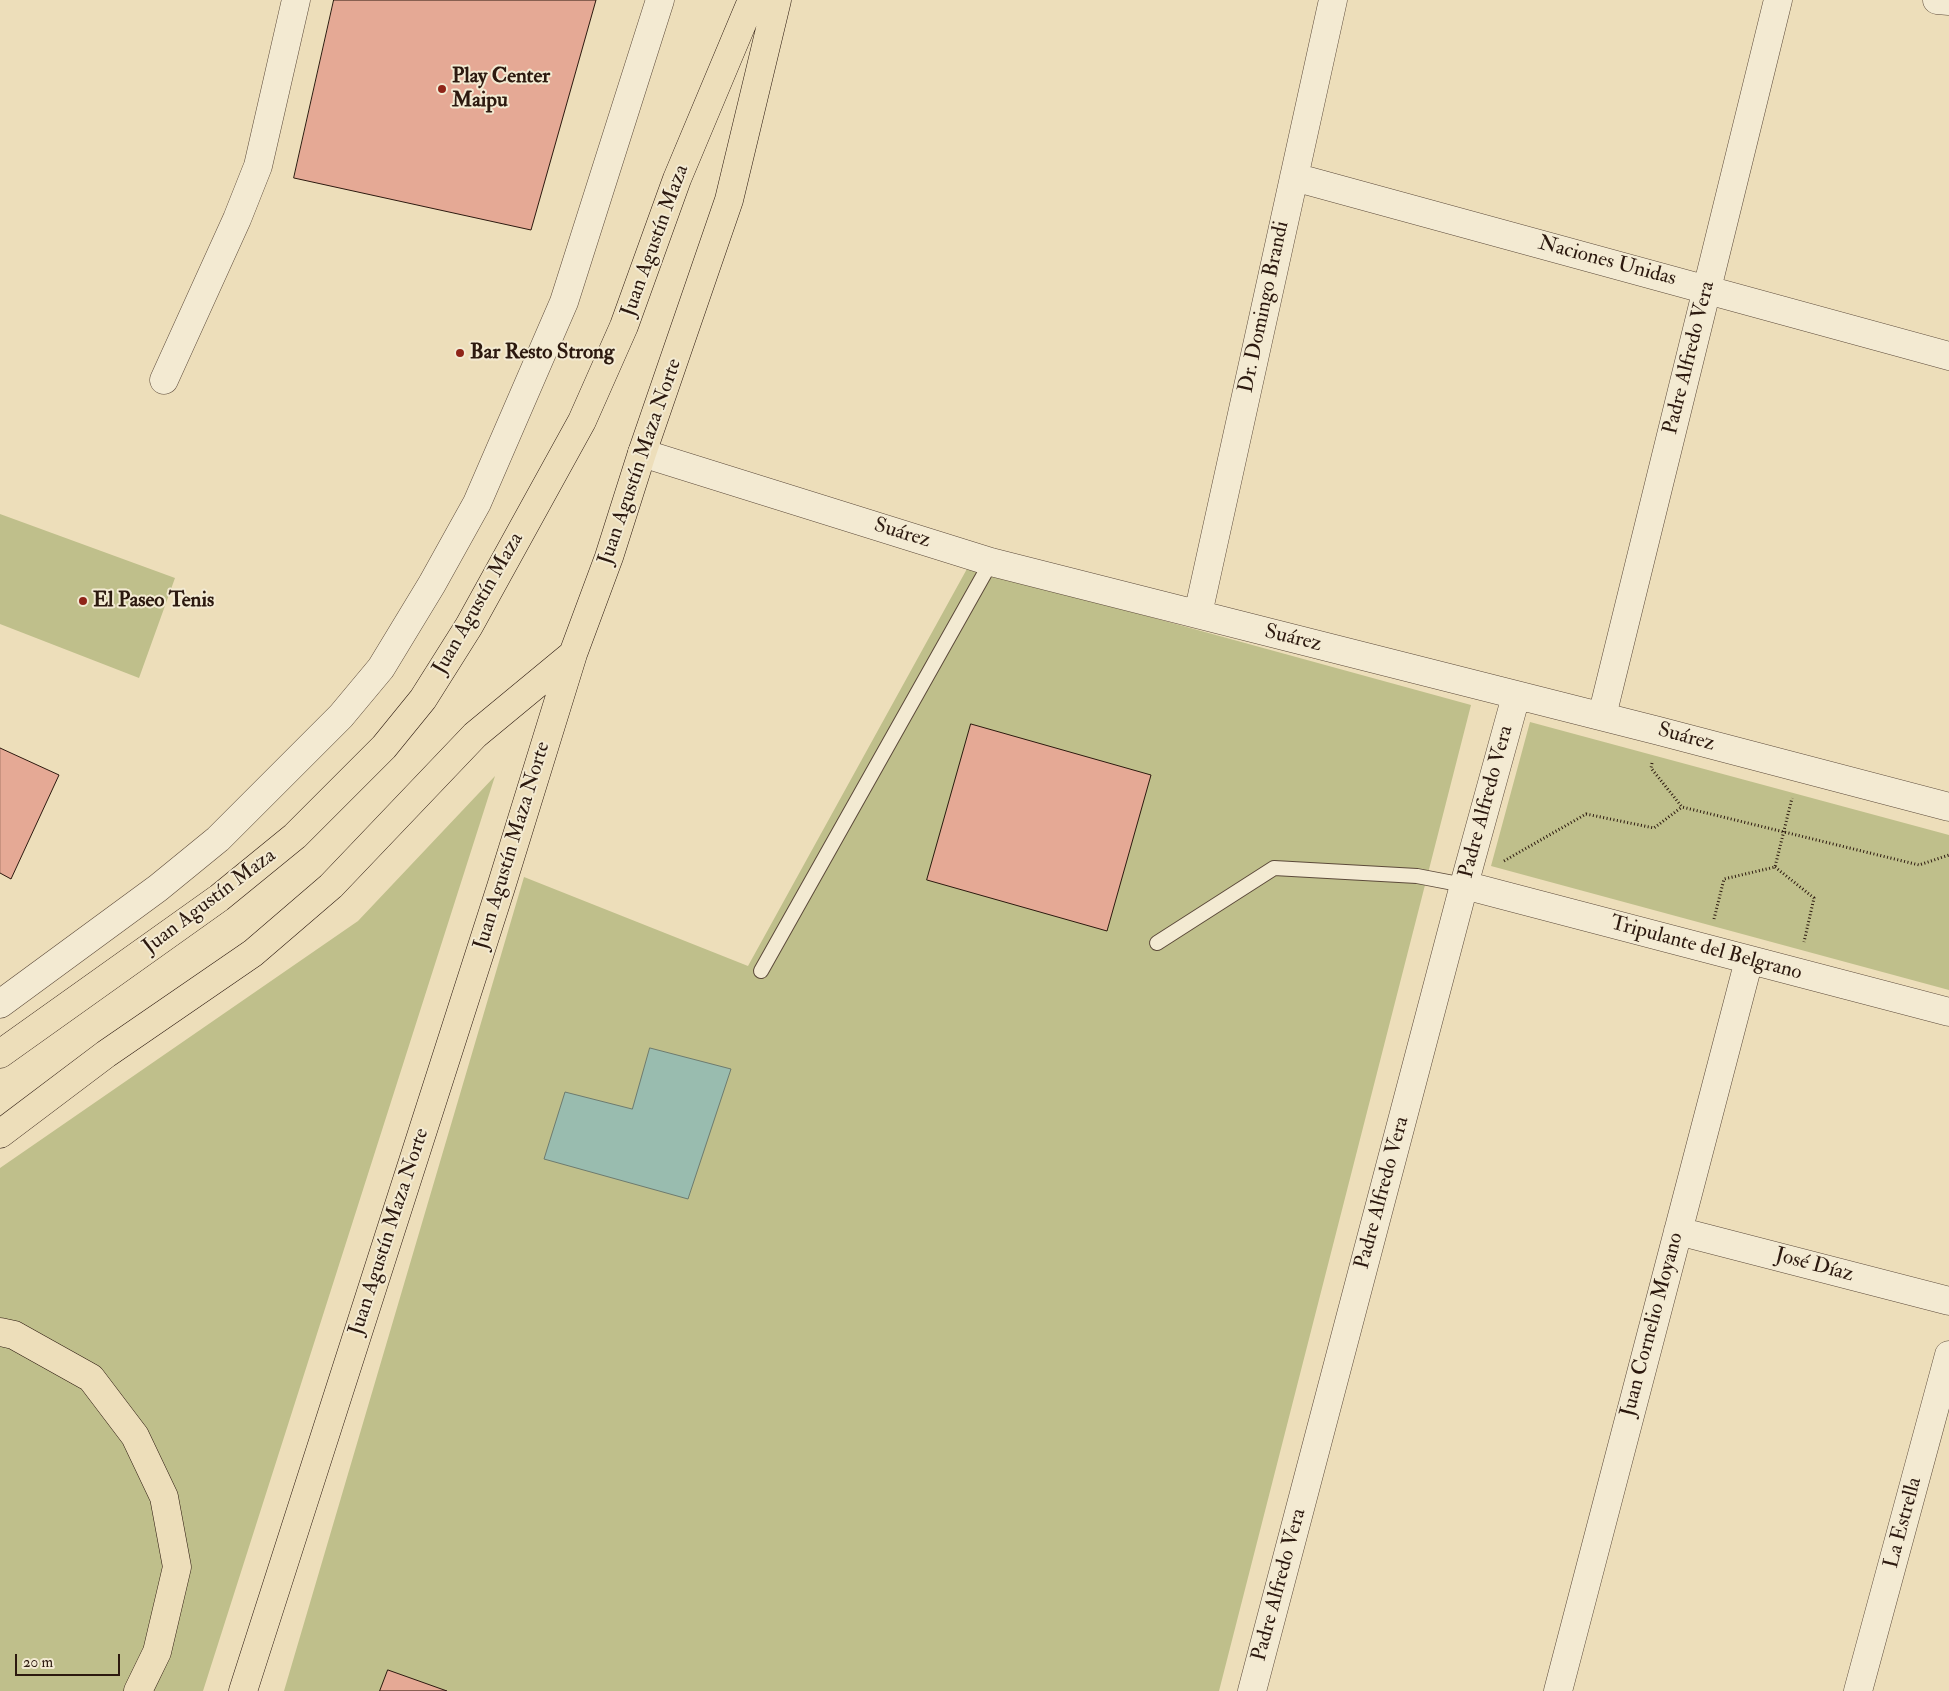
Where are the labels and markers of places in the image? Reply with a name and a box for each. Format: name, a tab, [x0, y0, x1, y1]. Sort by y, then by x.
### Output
place label: Play Center Maipu	[452, 64, 550, 114]
marker: Play Center Maipu	[436, 83, 448, 95]
place label: Bar Resto Strong	[470, 340, 614, 366]
marker: Bar Resto Strong	[454, 347, 466, 359]
place label: El Paseo Tenis	[93, 588, 214, 614]
marker: El Paseo Tenis	[77, 595, 89, 607]

